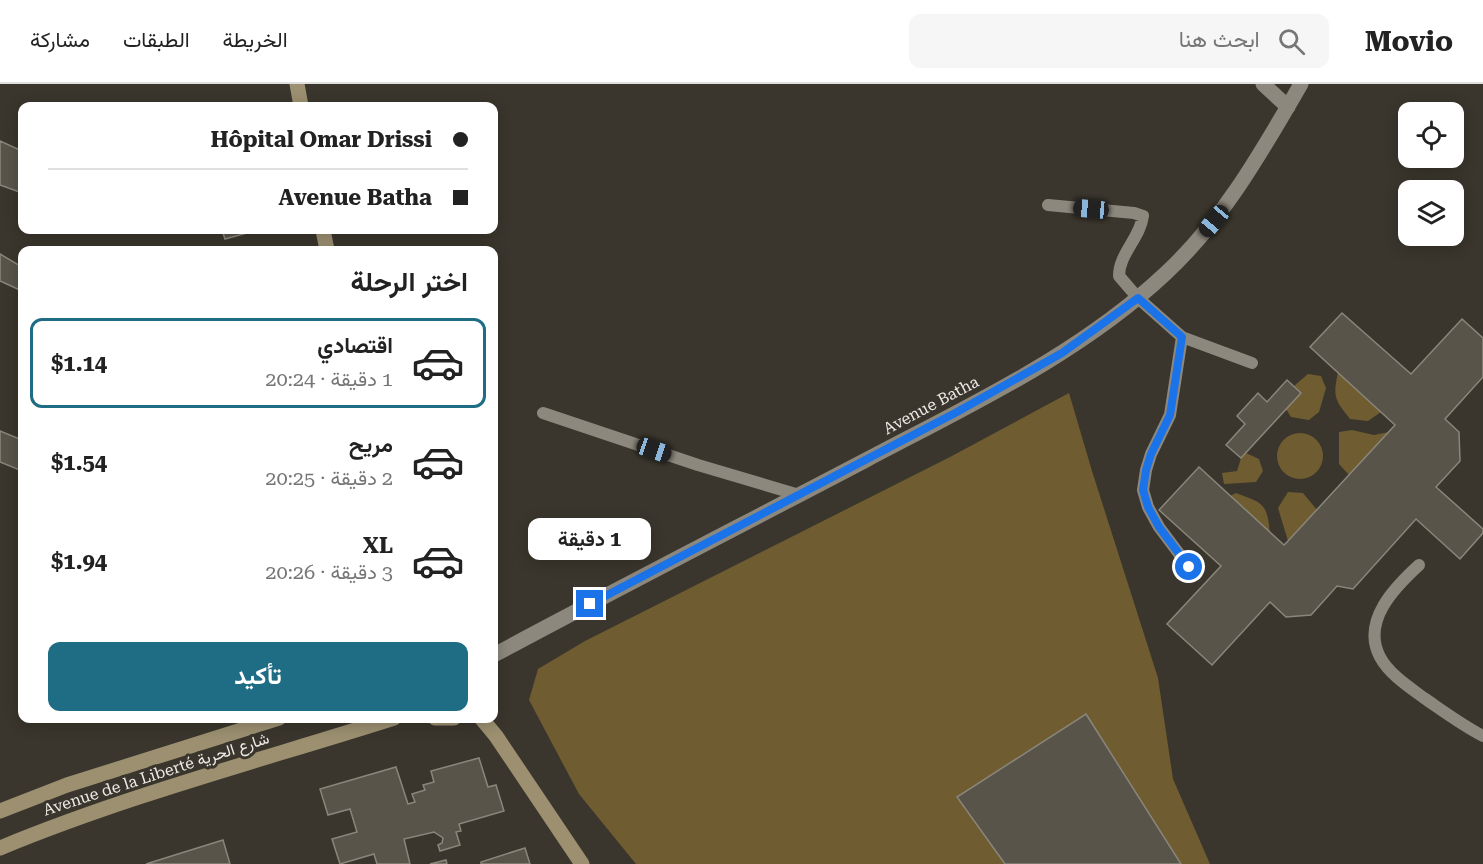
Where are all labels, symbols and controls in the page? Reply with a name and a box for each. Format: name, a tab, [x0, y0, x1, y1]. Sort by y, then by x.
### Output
search box	[909, 14, 1329, 68]
icon: search	[1275, 25, 1308, 58]
text: Movio	[1365, 25, 1453, 58]
text: ابحث هنا	[1179, 27, 1260, 52]
text: مشاركة	[30, 28, 90, 52]
text: الطبقات	[123, 28, 190, 52]
text: الخريطة	[223, 28, 288, 52]
map controls	[1398, 102, 1464, 246]
button: locate	[1398, 102, 1464, 168]
text: Hôpital Omar Drissi	[211, 127, 432, 152]
button: layers	[1398, 180, 1464, 246]
text: Avenue Batha	[279, 185, 432, 210]
car	[1072, 198, 1110, 220]
car	[1196, 201, 1232, 241]
text: اختر الرحلة	[350, 266, 468, 298]
text: اقتصادي	[317, 333, 393, 358]
icon: car	[411, 336, 465, 390]
text: $1.14	[51, 351, 107, 376]
text: 1 دقيقة · 20:24	[265, 367, 393, 391]
street label: Avenue Batha	[880, 372, 982, 438]
text: مريح	[349, 432, 393, 457]
icon: car	[411, 435, 465, 489]
car	[634, 436, 674, 464]
text: $1.54	[51, 450, 107, 475]
text: 2 دقيقة · 20:25	[265, 466, 393, 490]
callout: 1 دقيقة	[528, 517, 652, 559]
text: 1 دقيقة	[558, 527, 621, 551]
text: XL	[363, 533, 393, 558]
icon: car	[411, 534, 465, 588]
text: $1.94	[51, 549, 107, 574]
route start	[1175, 553, 1202, 580]
text: 3 دقيقة · 20:26	[265, 560, 393, 584]
route end	[576, 590, 603, 617]
button: تأكيد	[48, 642, 468, 711]
street label: Avenue de la Liberté شارع الحرية	[41, 728, 272, 822]

